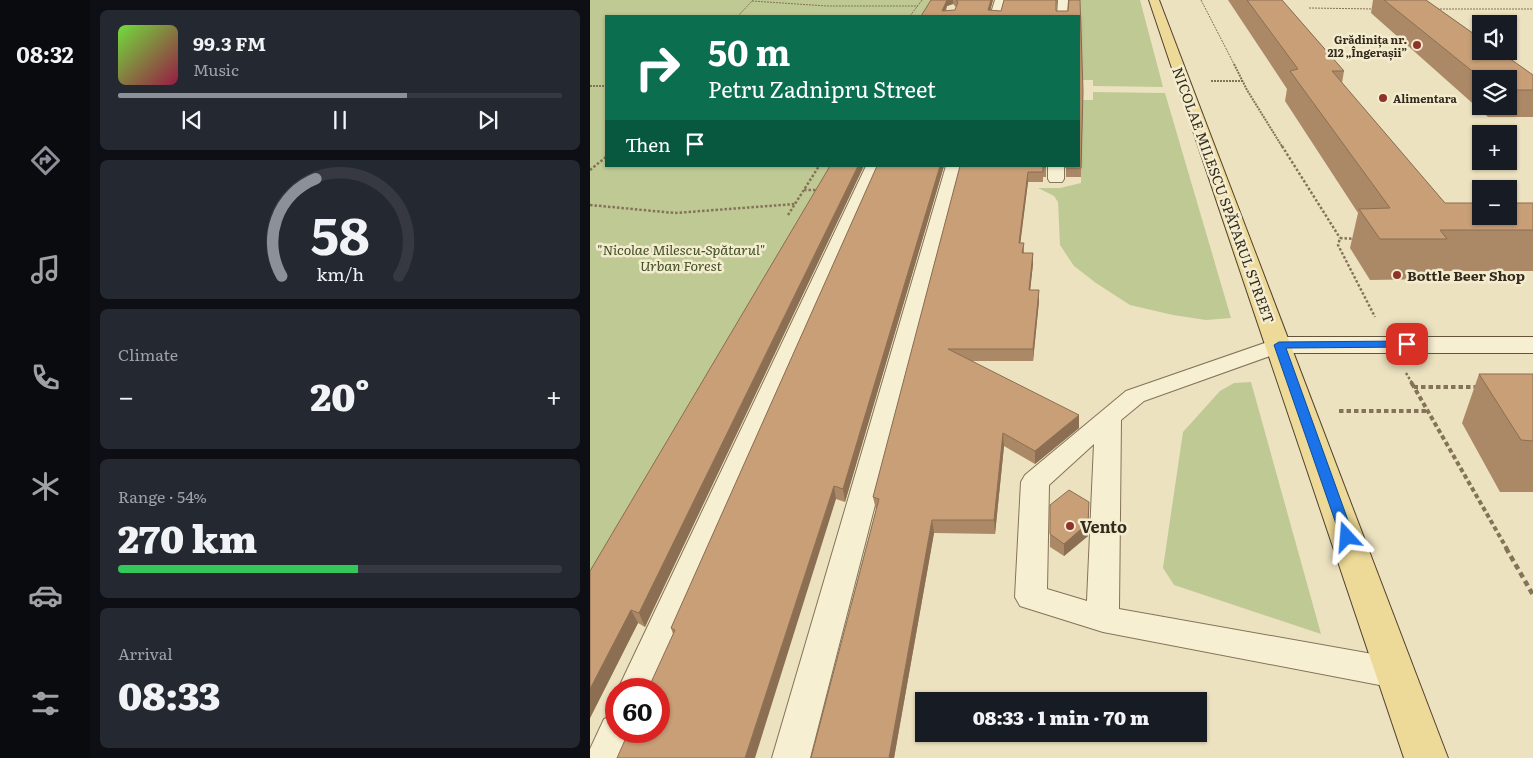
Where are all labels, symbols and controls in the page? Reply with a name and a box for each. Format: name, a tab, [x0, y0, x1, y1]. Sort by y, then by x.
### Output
map controls	[1472, 15, 1517, 225]
button: sound	[1472, 15, 1517, 60]
text: 50 m	[708, 25, 791, 77]
text: 99.3 FM	[193, 29, 266, 57]
place label: Grădinița nr. 212 „Îngerașii”	[1327, 31, 1407, 61]
icon: right	[625, 35, 690, 100]
text: 08:32	[16, 37, 74, 70]
marker: Grădinița nr. 212 „Îngerașii”	[1411, 39, 1423, 51]
text: Music	[193, 57, 239, 81]
street label: NICOLAE MILESCU SPĂTARUL STREET	[1168, 64, 1280, 326]
button: layers	[1472, 70, 1517, 115]
text: Petru Zadnipru Street	[708, 72, 936, 105]
place label: Alimentara	[1393, 90, 1458, 106]
marker: Alimentara	[1377, 92, 1389, 104]
icon: previous	[178, 106, 206, 134]
icon: pause	[326, 106, 354, 134]
icon: next	[474, 106, 502, 134]
button: +	[1472, 125, 1517, 170]
text: Then	[625, 130, 671, 158]
icon: arrive	[681, 130, 709, 158]
icon: directions	[28, 143, 63, 178]
button: −	[1472, 180, 1517, 225]
text: 58	[311, 194, 369, 271]
park label: "Nicolae Milescu-Spătarul" Urban Forest	[597, 239, 765, 275]
icon: music	[28, 252, 63, 287]
text: km/h	[316, 260, 364, 287]
place label: Bottle Beer Shop	[1407, 265, 1525, 285]
marker: Bottle Beer Shop	[1391, 269, 1403, 281]
pin	[1386, 323, 1428, 365]
icon: arrive	[1393, 330, 1421, 358]
text: Climate	[118, 342, 178, 366]
icon: phone	[28, 360, 63, 395]
text: 20°	[310, 366, 370, 423]
text: −	[118, 374, 134, 416]
text: +	[546, 374, 562, 416]
icon: climate	[28, 469, 63, 504]
text: Range · 54%	[118, 484, 207, 508]
text: 270 km	[118, 508, 257, 565]
position arrow	[1320, 510, 1372, 562]
place label: Vento	[1080, 514, 1127, 538]
marker: Vento	[1064, 520, 1076, 532]
icon: car	[28, 578, 63, 613]
text: Arrival	[118, 641, 173, 665]
text: 08:33	[118, 665, 220, 722]
speed limit sign: 60	[605, 678, 670, 743]
icon: filters	[28, 686, 63, 721]
text: 08:33 · 1 min · 70 m	[973, 703, 1149, 731]

